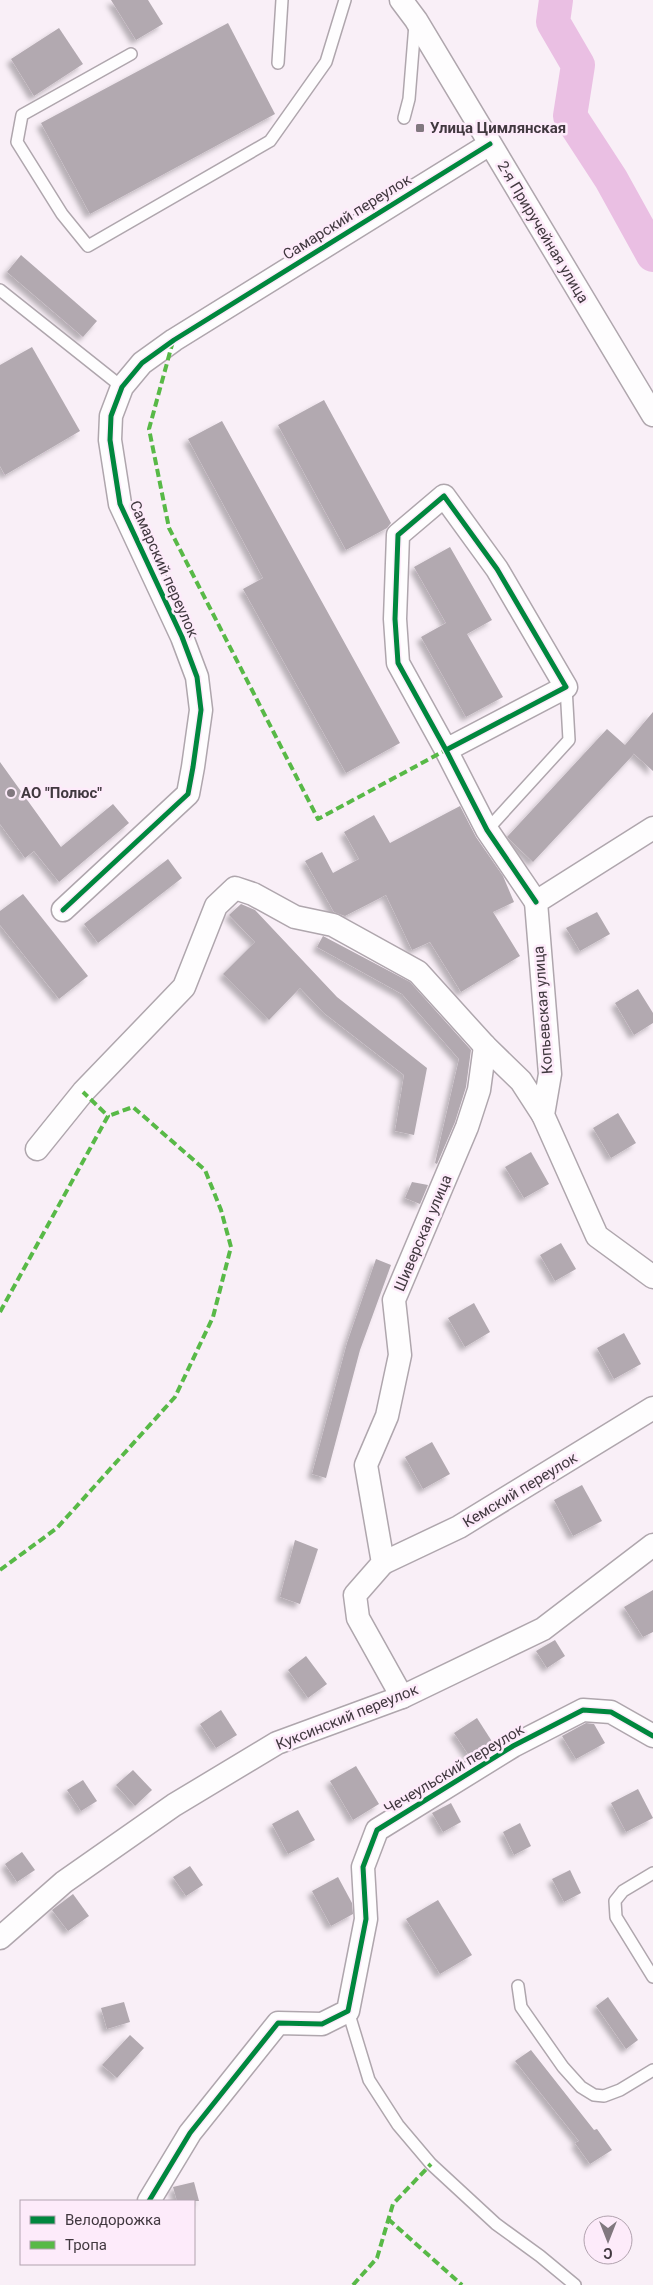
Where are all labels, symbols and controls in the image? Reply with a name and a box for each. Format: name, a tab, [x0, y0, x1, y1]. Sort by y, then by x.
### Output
place label: Улица Цимлянская	[430, 119, 566, 137]
marker: Улица Цимлянская	[414, 122, 426, 134]
street label: 2-я Приручейная улица	[493, 158, 593, 306]
street label: Самарский переулок	[280, 170, 414, 264]
street label: Самарский переулок	[126, 498, 202, 640]
place label: АО "Полюс"	[21, 784, 102, 802]
marker: АО "Полюс"	[5, 787, 17, 799]
street label: Копьевская улица	[530, 945, 556, 1075]
street label: Шиверская улица	[390, 1172, 456, 1294]
street label: Кемский переулок	[459, 1449, 581, 1531]
street label: Куксинский переулок	[273, 1680, 421, 1754]
street label: Чечеульский переулок	[381, 1720, 527, 1818]
legend	[20, 2200, 195, 2265]
text: Велодорожка	[65, 2211, 161, 2229]
north arrow	[583, 2215, 633, 2265]
text: Тропа	[65, 2236, 107, 2254]
text: С	[603, 2245, 613, 2261]

